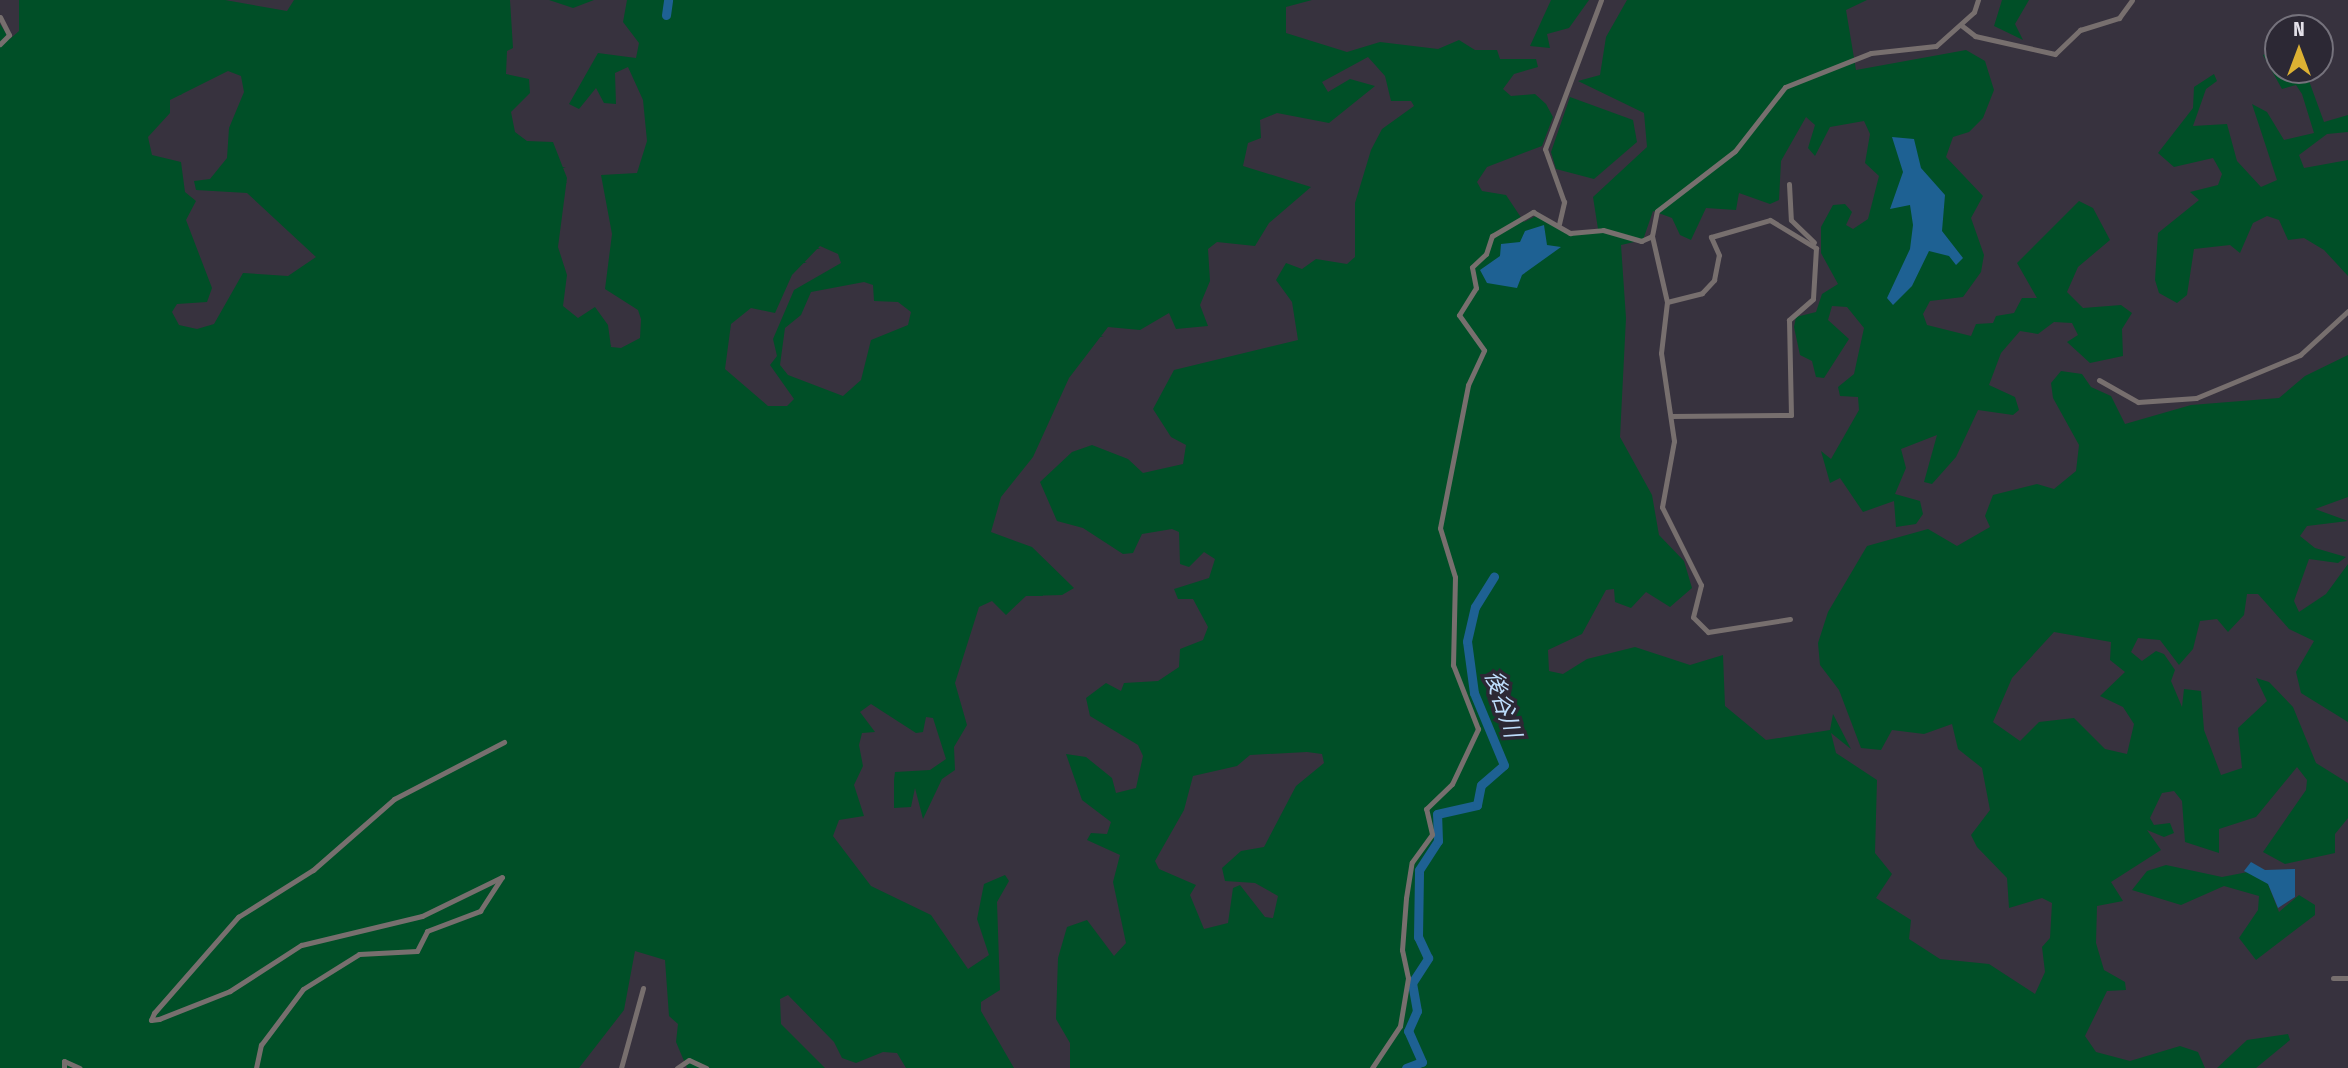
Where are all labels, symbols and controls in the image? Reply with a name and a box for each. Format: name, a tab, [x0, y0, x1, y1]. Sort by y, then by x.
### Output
north arrow	[2264, 14, 2334, 84]
text: N	[2293, 18, 2305, 41]
water label: 後谷川	[1479, 667, 1527, 741]

